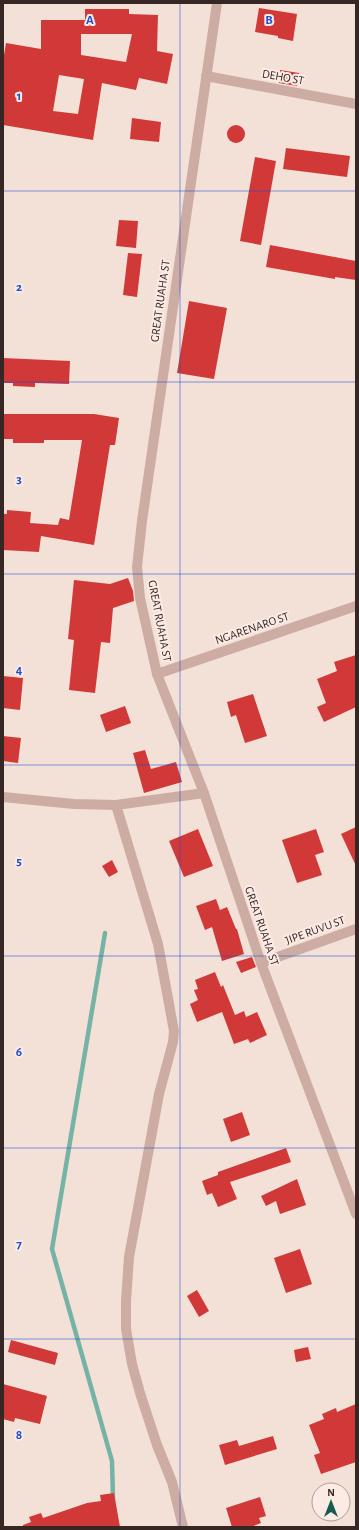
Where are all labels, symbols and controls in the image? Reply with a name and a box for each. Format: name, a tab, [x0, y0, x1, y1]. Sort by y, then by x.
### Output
text: A	[86, 14, 94, 27]
text: B	[265, 14, 273, 27]
street label: DEHO ST	[261, 67, 305, 87]
text: 1	[17, 90, 21, 103]
street label: GREAT RUAHA ST	[148, 259, 172, 343]
text: 2	[16, 281, 22, 294]
text: 3	[16, 473, 22, 486]
street label: GREAT RUAHA ST	[146, 579, 174, 663]
street label: NGARENARO ST	[214, 610, 291, 646]
text: 4	[16, 664, 23, 677]
text: 5	[16, 855, 22, 868]
street label: GREAT RUAHA ST	[243, 885, 281, 967]
street label: JIPE RUVU ST	[284, 914, 347, 946]
text: 6	[16, 1046, 22, 1059]
text: 7	[16, 1238, 22, 1251]
text: 8	[16, 1429, 22, 1442]
north arrow	[311, 1482, 351, 1522]
text: N	[327, 1487, 335, 1498]

